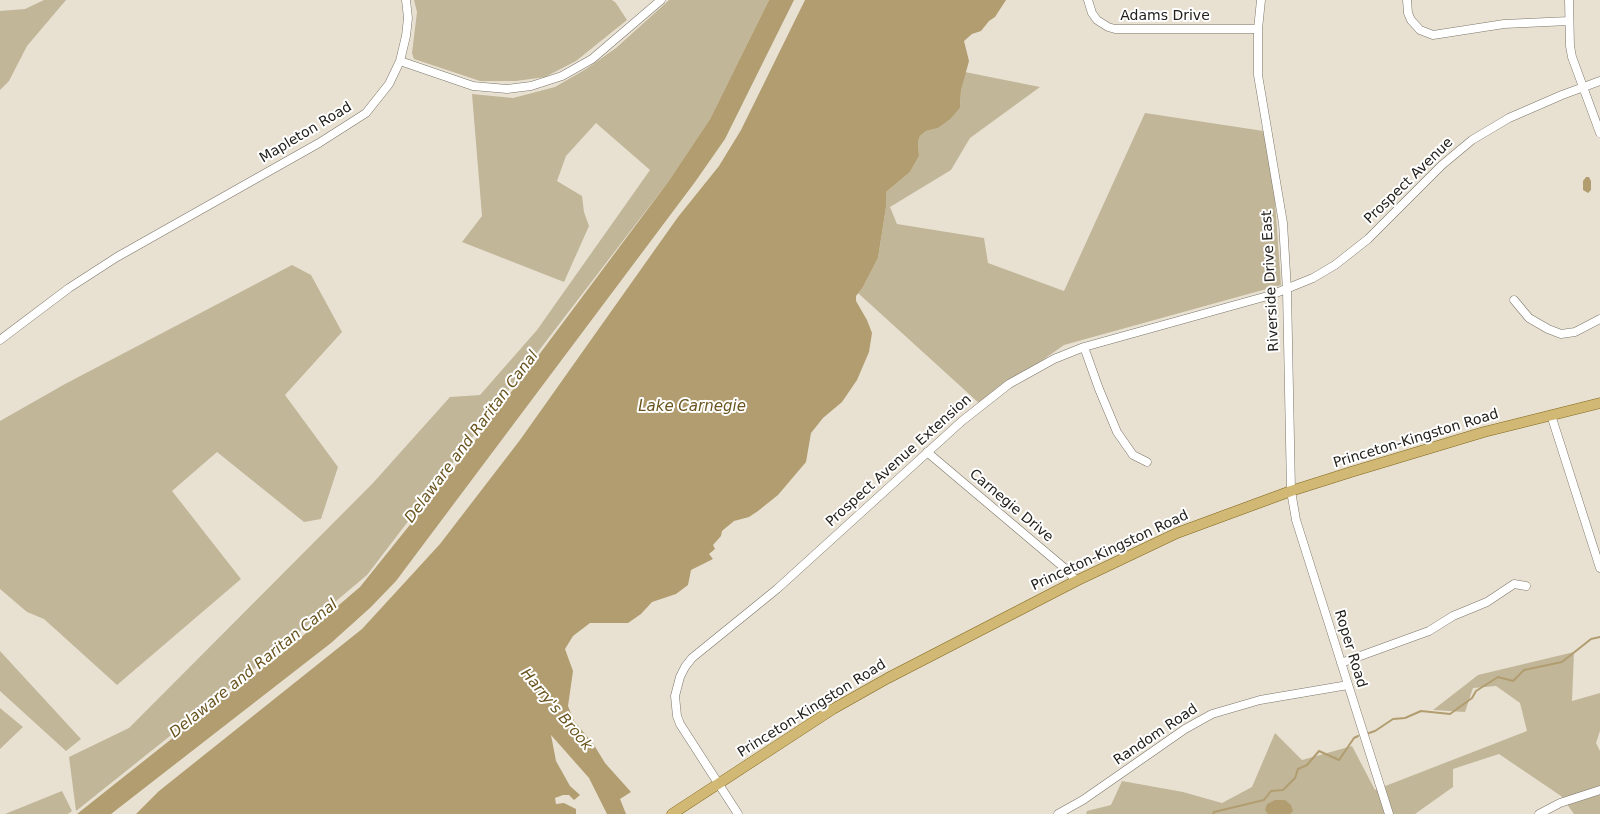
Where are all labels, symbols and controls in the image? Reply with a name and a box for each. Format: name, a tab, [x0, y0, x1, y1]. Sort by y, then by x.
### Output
street label: Adams Drive	[1120, 8, 1210, 24]
street label: Mapleton Road	[257, 99, 355, 167]
street label: Prospect Avenue	[1361, 134, 1457, 228]
street label: Riverside Drive East	[1259, 210, 1283, 352]
water label: Delaware and Raritan Canal	[401, 347, 543, 527]
street label: Prospect Avenue Extension	[823, 391, 975, 531]
water label: Lake Carnegie	[638, 398, 746, 416]
street label: Princeton-Kingston Road	[1331, 406, 1501, 472]
street label: Carnegie Drive	[966, 466, 1056, 546]
street label: Princeton-Kingston Road	[1029, 507, 1191, 595]
water label: Delaware and Raritan Canal	[167, 596, 341, 742]
street label: Roper Road	[1330, 608, 1370, 690]
street label: Princeton-Kingston Road	[735, 656, 889, 762]
water label: Harry's Brook	[516, 665, 596, 755]
street label: Random Road	[1111, 701, 1201, 769]

